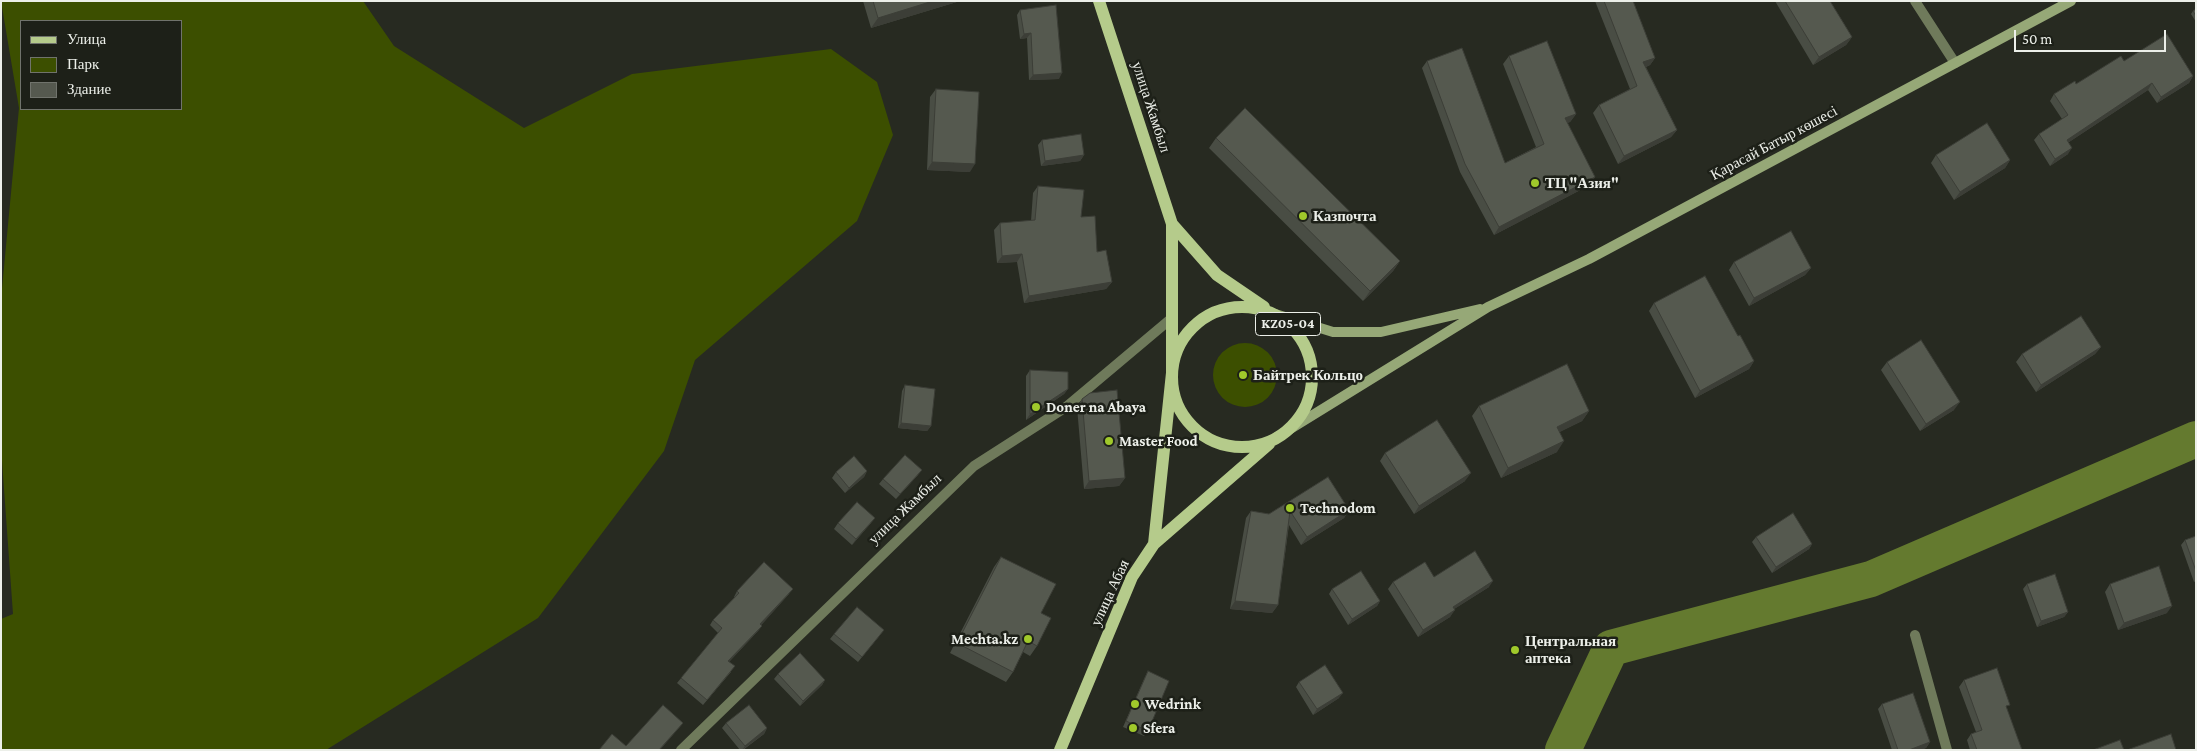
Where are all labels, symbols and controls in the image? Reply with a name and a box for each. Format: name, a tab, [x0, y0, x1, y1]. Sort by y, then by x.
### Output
legend	[20, 20, 182, 110]
scale bar	[2017, 20, 2170, 52]
text: Улица	[67, 31, 106, 47]
text: 50 m	[2022, 31, 2052, 47]
text: Парк	[67, 56, 99, 72]
street label: улица Жамбыл	[1128, 59, 1174, 155]
text: Здание	[67, 81, 111, 97]
street label: Қарасай Батыр көшесі	[1707, 102, 1841, 184]
place label: ТЦ "Азия"	[1545, 174, 1619, 192]
marker: ТЦ "Азия"	[1529, 177, 1541, 189]
place label: Казпочта	[1313, 207, 1376, 225]
marker: Казпочта	[1297, 210, 1309, 222]
road number: KZ05-04	[1256, 312, 1320, 336]
place label: Байтрек Кольцо	[1253, 366, 1363, 384]
marker: Байтрек Кольцо	[1237, 369, 1249, 381]
place label: Doner na Abaya	[1046, 398, 1146, 416]
marker: Doner na Abaya	[1030, 401, 1042, 413]
place label: Master Food	[1119, 432, 1198, 450]
marker: Master Food	[1103, 435, 1115, 447]
street label: улица Жамбыл	[865, 470, 945, 548]
place label: Technodom	[1300, 499, 1376, 517]
marker: Technodom	[1284, 502, 1296, 514]
street label: улица Абая	[1087, 557, 1133, 629]
place label: Mechta.kz	[951, 630, 1018, 648]
place label: Центральная аптека	[1525, 632, 1616, 667]
marker: Mechta.kz	[1022, 633, 1034, 645]
marker: Центральная аптека	[1509, 644, 1521, 656]
place label: Wedrink	[1145, 695, 1201, 713]
marker: Wedrink	[1129, 698, 1141, 710]
place label: Sfera	[1143, 719, 1175, 737]
marker: Sfera	[1127, 722, 1139, 734]

